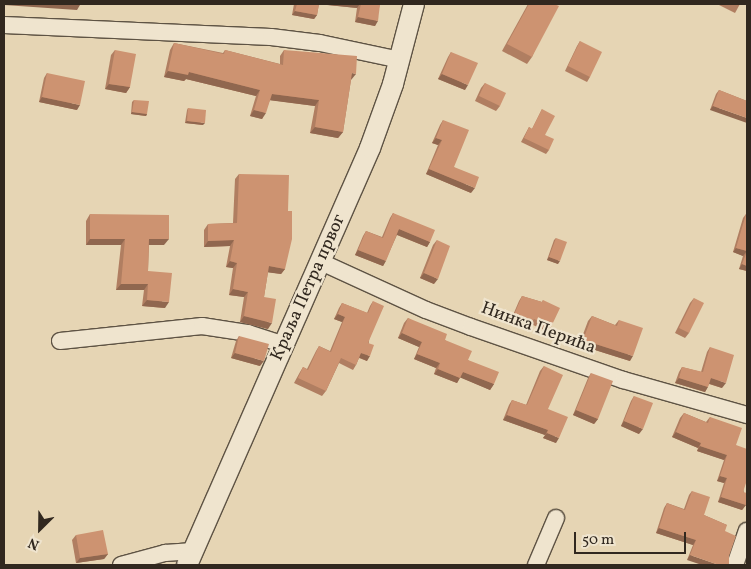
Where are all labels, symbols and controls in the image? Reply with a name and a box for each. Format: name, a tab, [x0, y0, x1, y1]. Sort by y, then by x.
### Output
street label: Краља Петра првог	[267, 211, 351, 365]
street label: Нинка Перића	[478, 298, 598, 360]
north arrow	[15, 504, 65, 554]
scale bar	[576, 522, 688, 554]
text: 50 m	[582, 530, 614, 551]
text: N	[26, 533, 42, 554]

